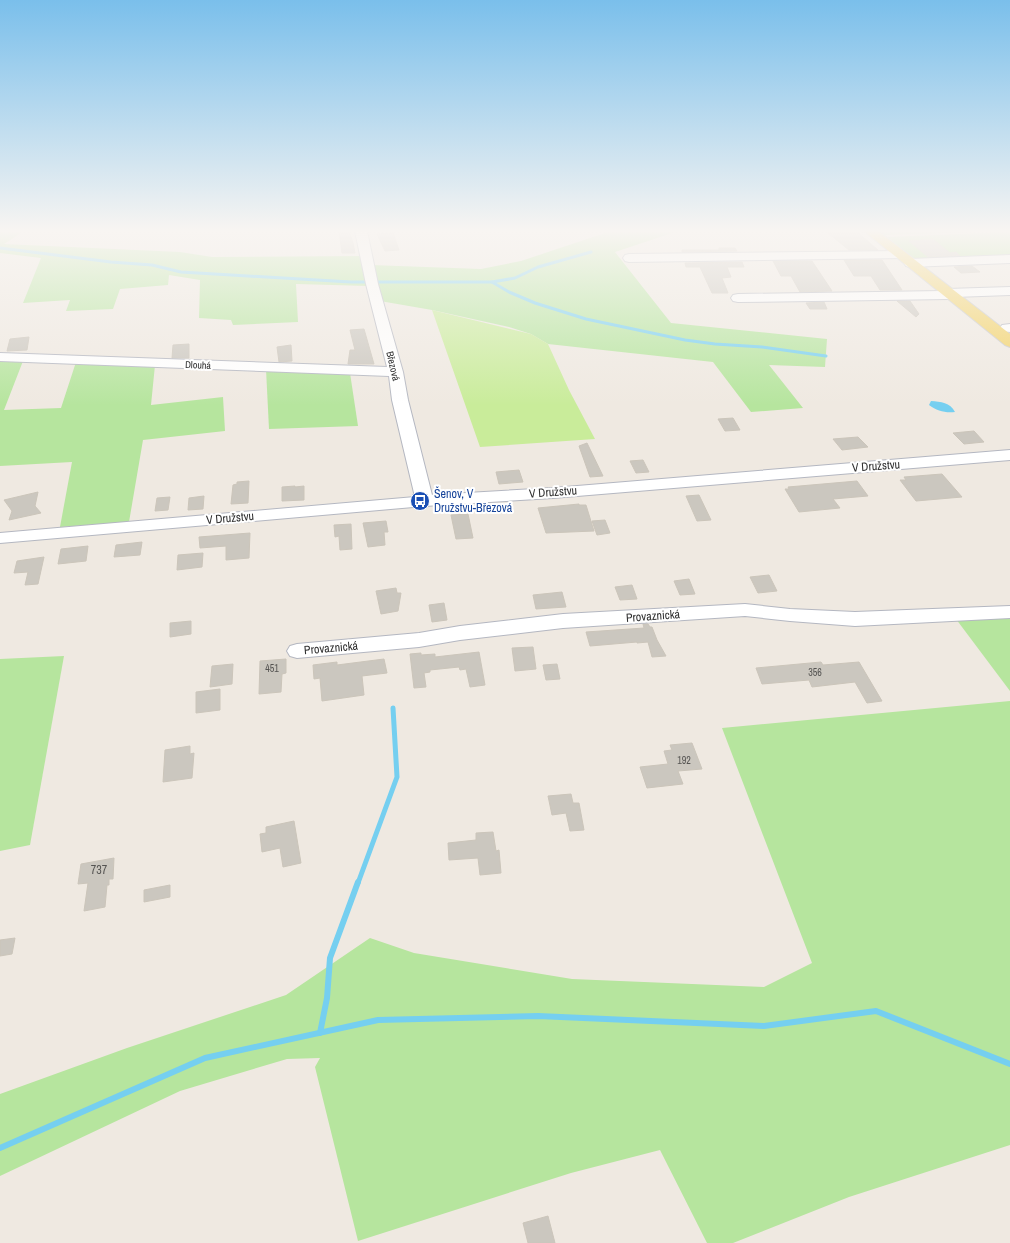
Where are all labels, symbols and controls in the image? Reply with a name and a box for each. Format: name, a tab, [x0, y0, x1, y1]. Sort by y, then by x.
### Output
street label: Březová	[383, 350, 403, 383]
street label: Dlouhá	[185, 358, 212, 372]
street label: V Družstvu	[851, 456, 901, 476]
street label: V Družstvu	[528, 482, 578, 502]
place label: Šenov, V Družstvu-Březová	[434, 486, 513, 516]
bus stop icon: Šenov, V Družstvu-Březová	[409, 490, 431, 512]
street label: V Družstvu	[205, 508, 255, 528]
street label: Provaznická	[625, 606, 681, 626]
street label: Provaznická	[303, 638, 359, 658]
house number: 451	[265, 662, 279, 675]
house number: 356	[808, 666, 822, 679]
house number: 192	[677, 754, 691, 767]
house number: 737	[91, 862, 108, 878]

